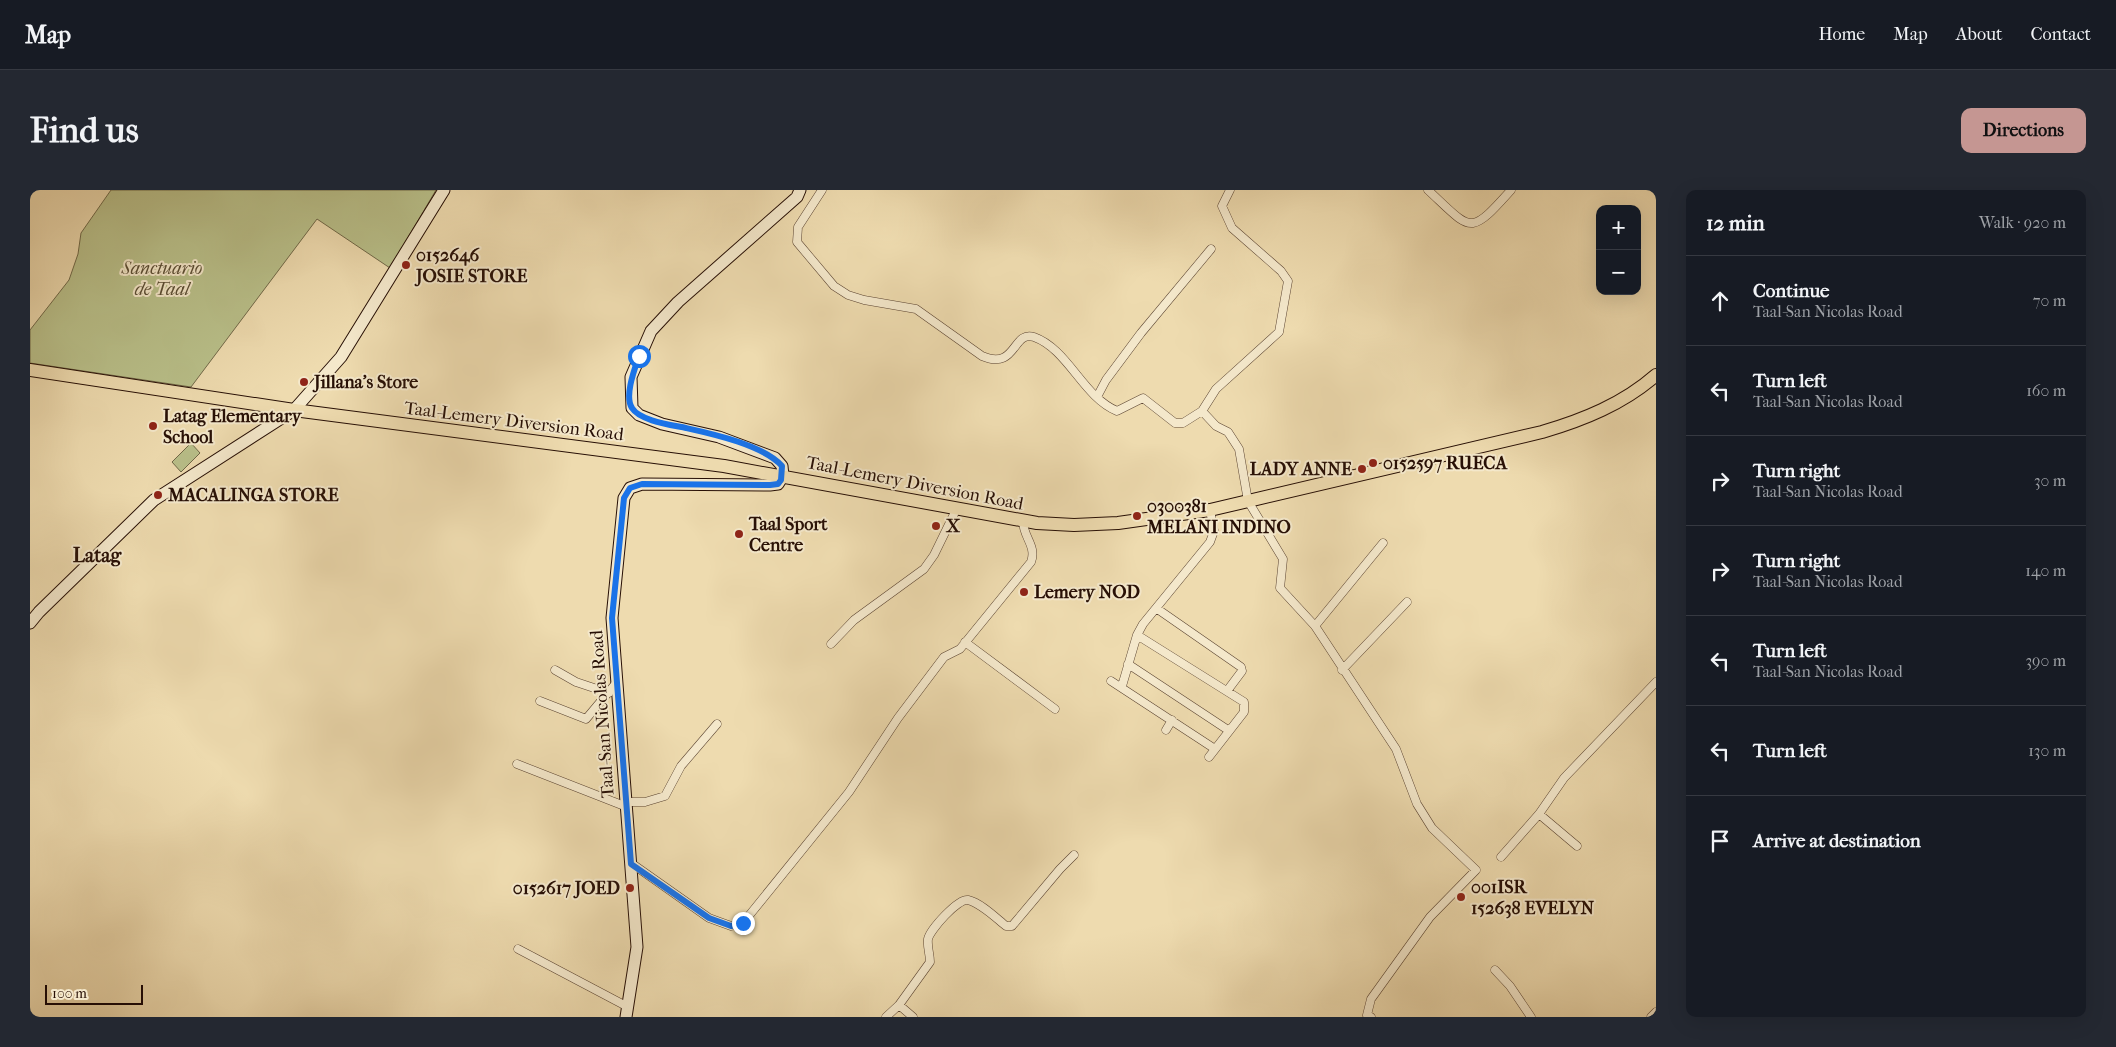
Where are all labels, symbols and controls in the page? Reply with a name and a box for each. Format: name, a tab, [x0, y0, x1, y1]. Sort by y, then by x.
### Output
text: Map	[25, 21, 71, 49]
text: Home	[1818, 24, 1865, 45]
text: Map	[1893, 24, 1928, 45]
text: About	[1956, 24, 2002, 45]
text: Contact	[2030, 24, 2091, 45]
button: Directions	[1961, 108, 2086, 153]
text: Find us	[30, 110, 139, 151]
map controls	[1596, 205, 1641, 295]
button: +	[1596, 205, 1641, 250]
text: 12 min	[1706, 211, 1765, 235]
text: Walk · 920 m	[1979, 213, 2066, 232]
place label: 0152646 JOSIE STORE	[414, 245, 528, 287]
button: −	[1596, 250, 1641, 295]
park label: Sanctuario de Taal	[121, 258, 202, 300]
marker: 0152646 JOSIE STORE	[400, 259, 412, 271]
text: Continue	[1753, 280, 1829, 302]
icon: ahead	[1706, 287, 1734, 315]
text: 70 m	[2033, 291, 2066, 310]
text: Taal-San Nicolas Road	[1753, 302, 1903, 321]
route start	[628, 345, 651, 368]
text: Turn left	[1753, 370, 1827, 392]
place label: Jillana's Store	[312, 372, 418, 393]
marker: Jillana's Store	[298, 376, 310, 388]
icon: left	[1706, 377, 1734, 405]
text: 160 m	[2026, 381, 2066, 400]
text: Taal-San Nicolas Road	[1753, 392, 1903, 411]
street label: Taal-Lemery Diversion Road	[403, 398, 625, 445]
place label: Latag Elementary School	[163, 406, 303, 448]
marker: Latag Elementary School	[147, 420, 159, 432]
street label: Taal-Lemery Diversion Road	[805, 452, 1025, 515]
place label: 0152597 RUECA	[1383, 453, 1508, 474]
marker: 0152597 RUECA	[1367, 457, 1379, 469]
place label: LADY ANNE	[1250, 459, 1352, 480]
text: Turn right	[1753, 460, 1840, 482]
marker: LADY ANNE	[1356, 463, 1368, 475]
icon: right	[1706, 467, 1734, 495]
text: 30 m	[2034, 471, 2066, 490]
text: Taal-San Nicolas Road	[1753, 482, 1903, 501]
place label: MACALINGA STORE	[167, 485, 339, 506]
marker: MACALINGA STORE	[152, 489, 164, 501]
place label: 0300381 MELANI INDINO	[1146, 496, 1291, 538]
marker: 0300381 MELANI INDINO	[1131, 510, 1143, 522]
place label: Taal Sport Centre	[748, 514, 828, 556]
place label: X	[945, 516, 961, 537]
marker: X	[930, 520, 942, 532]
marker: Taal Sport Centre	[733, 528, 745, 540]
district label: Latag	[73, 544, 123, 567]
text: Turn right	[1753, 550, 1840, 572]
icon: right	[1706, 557, 1734, 585]
text: 140 m	[2025, 561, 2066, 580]
text: Taal-San Nicolas Road	[1753, 572, 1903, 591]
place label: Lemery NOD	[1034, 582, 1140, 603]
marker: Lemery NOD	[1018, 586, 1030, 598]
street label: Taal-San Nicolas Road	[586, 629, 619, 799]
text: Turn left	[1753, 640, 1827, 662]
icon: left	[1706, 647, 1734, 675]
text: 390 m	[2025, 651, 2066, 670]
text: Taal-San Nicolas Road	[1753, 662, 1903, 681]
icon: left	[1706, 737, 1734, 765]
text: Turn left	[1753, 740, 1827, 762]
text: 130 m	[2028, 741, 2066, 760]
icon: arrive	[1706, 827, 1734, 855]
text: Arrive at destination	[1753, 830, 1921, 852]
place label: 001ISR 152638 EVELYN	[1471, 877, 1595, 919]
place label: 0152617 JOED	[513, 878, 620, 899]
marker: 0152617 JOED	[624, 882, 636, 894]
marker: 001ISR 152638 EVELYN	[1455, 891, 1467, 903]
route end	[732, 912, 755, 935]
scale bar	[45, 982, 142, 1005]
text: 100 m	[52, 985, 87, 1002]

